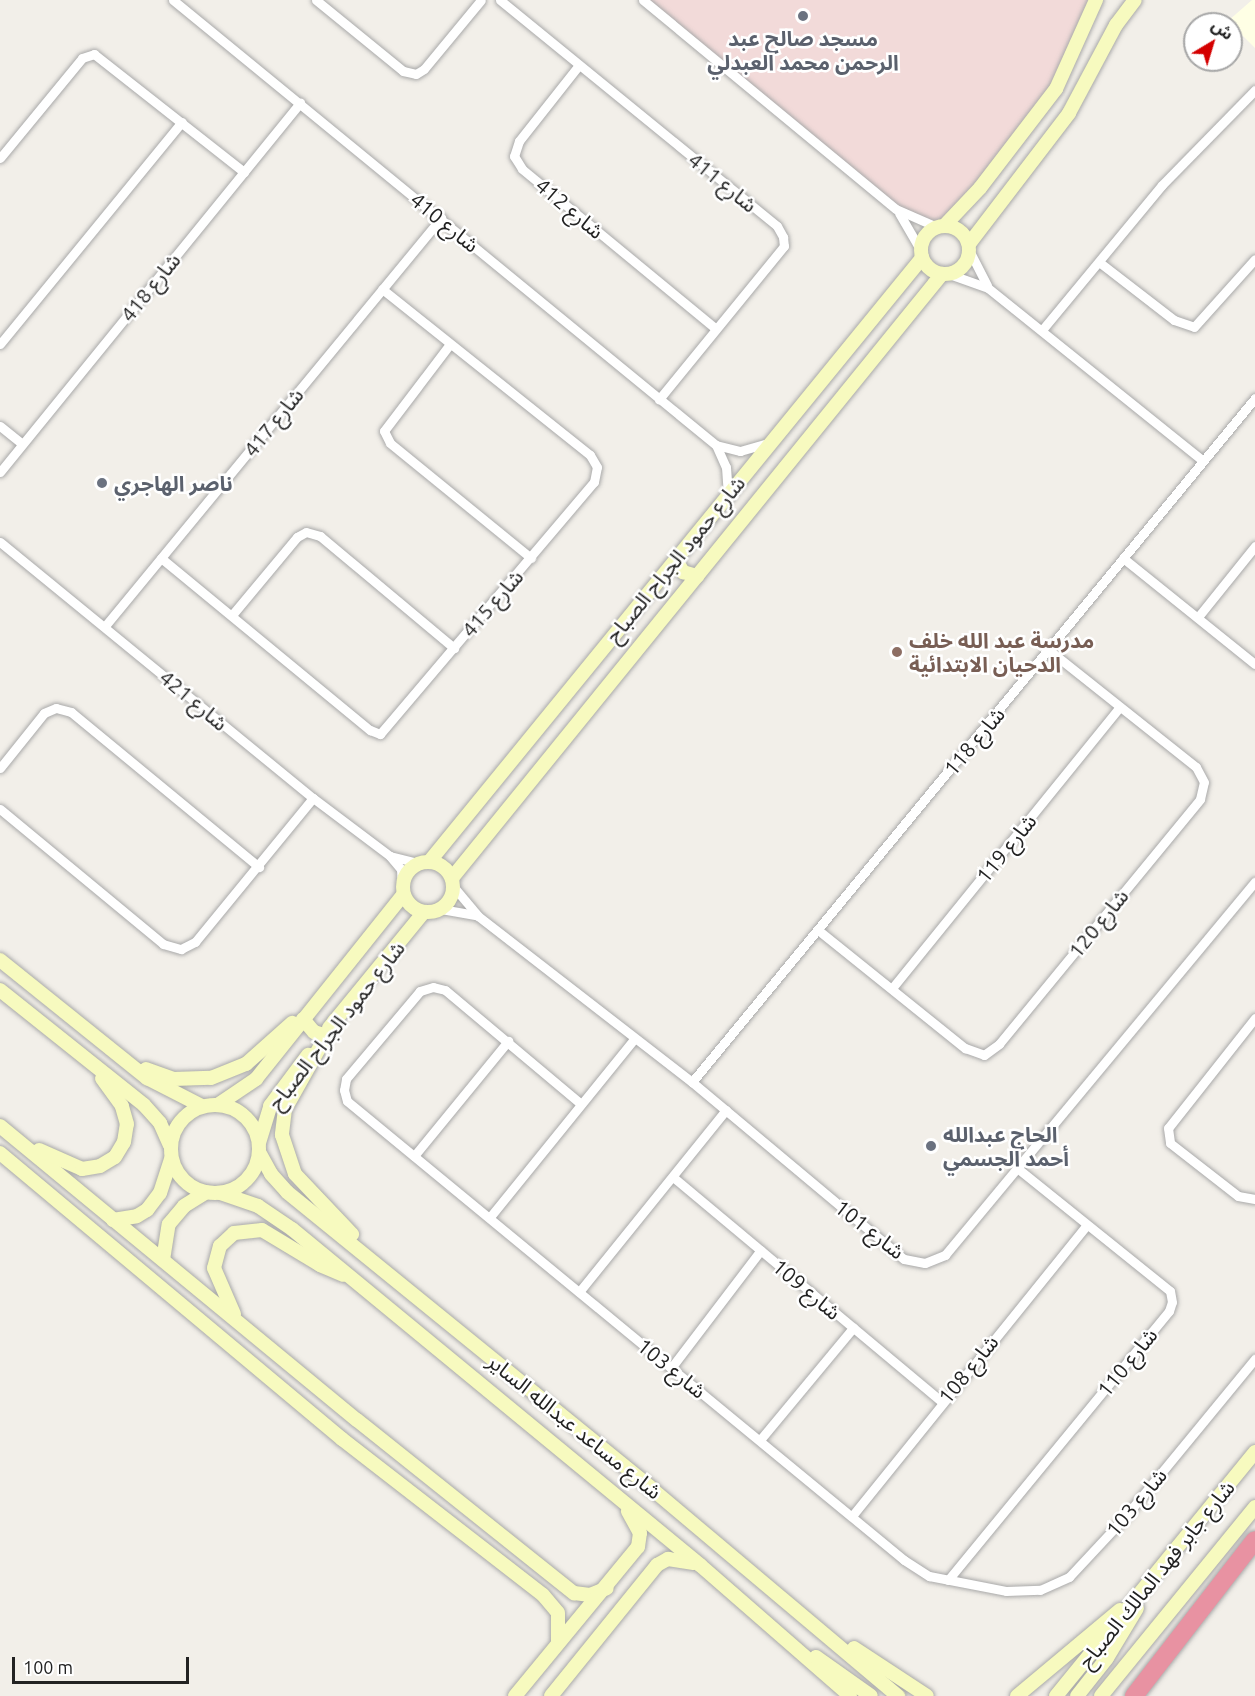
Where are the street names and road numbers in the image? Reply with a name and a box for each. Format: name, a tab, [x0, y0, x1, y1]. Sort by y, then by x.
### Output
street label: شارع 411	[683, 147, 763, 217]
street label: شارع 412	[531, 172, 609, 244]
street label: شارع 410	[405, 187, 485, 257]
street label: شارع 418	[115, 247, 185, 327]
street label: شارع 417	[238, 382, 308, 462]
street label: شارع حمود الجراح الصباح	[600, 471, 750, 647]
street label: شارع 415	[456, 564, 528, 642]
street label: شارع 421	[155, 664, 233, 736]
street label: شارع 118	[938, 702, 1010, 780]
street label: شارع 119	[971, 808, 1041, 888]
street label: شارع 120	[1063, 883, 1133, 963]
street label: شارع حمود الجراح الصباح	[262, 936, 410, 1114]
street label: شارع 101	[830, 1194, 910, 1264]
street label: شارع 109	[768, 1253, 846, 1325]
street label: شارع 110	[1092, 1322, 1162, 1402]
street label: شارع 108	[933, 1329, 1003, 1409]
street label: شارع 103	[632, 1333, 712, 1403]
street label: شارع مساعد عبدالله الساير	[483, 1348, 667, 1504]
street label: شارع 103	[1100, 1463, 1172, 1541]
street label: شارع جابر فهد المالك الصباح	[1072, 1475, 1240, 1673]

